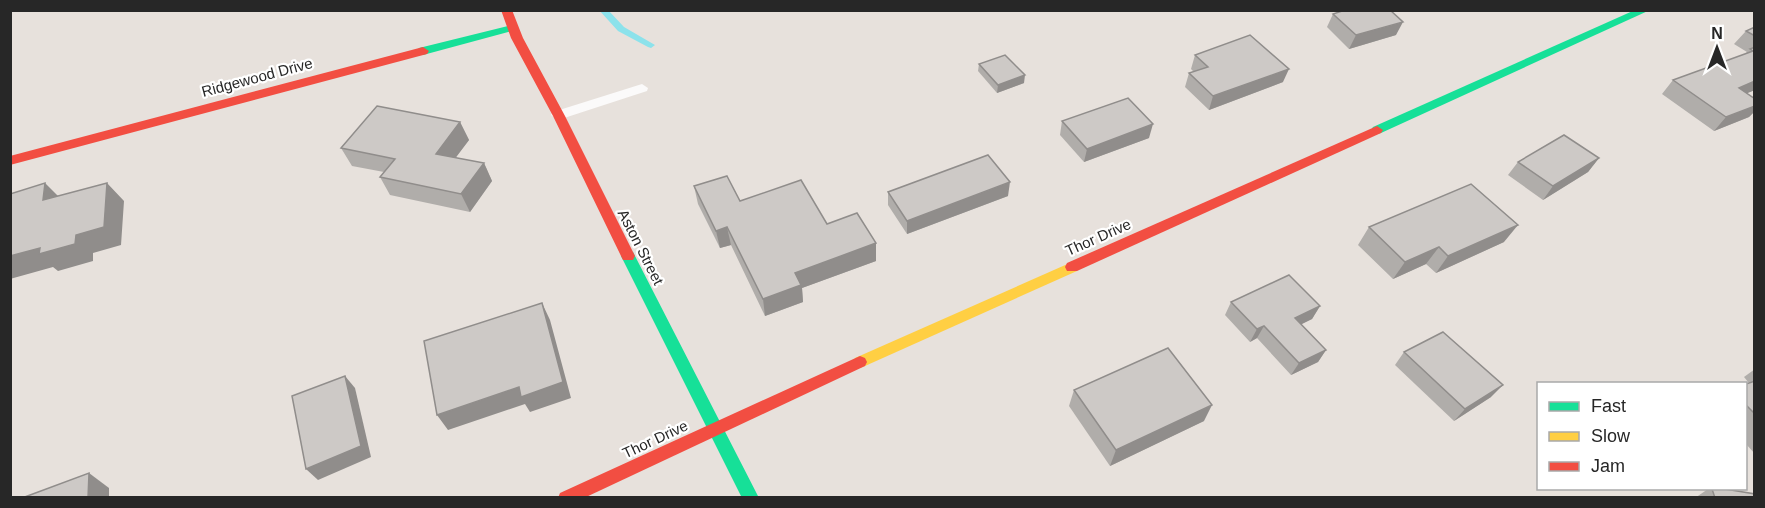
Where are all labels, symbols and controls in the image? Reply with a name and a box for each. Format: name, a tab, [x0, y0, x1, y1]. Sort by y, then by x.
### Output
north arrow	[1687, 18, 1747, 78]
text: N	[1711, 25, 1723, 42]
street label: Ridgewood Drive	[200, 54, 314, 100]
street label: Aston Street	[615, 206, 668, 288]
street label: Thor Drive	[1063, 215, 1133, 259]
legend	[1537, 382, 1747, 490]
text: Fast	[1591, 396, 1626, 416]
street label: Thor Drive	[620, 417, 690, 461]
text: Slow	[1591, 426, 1631, 446]
text: Jam	[1591, 456, 1625, 476]

